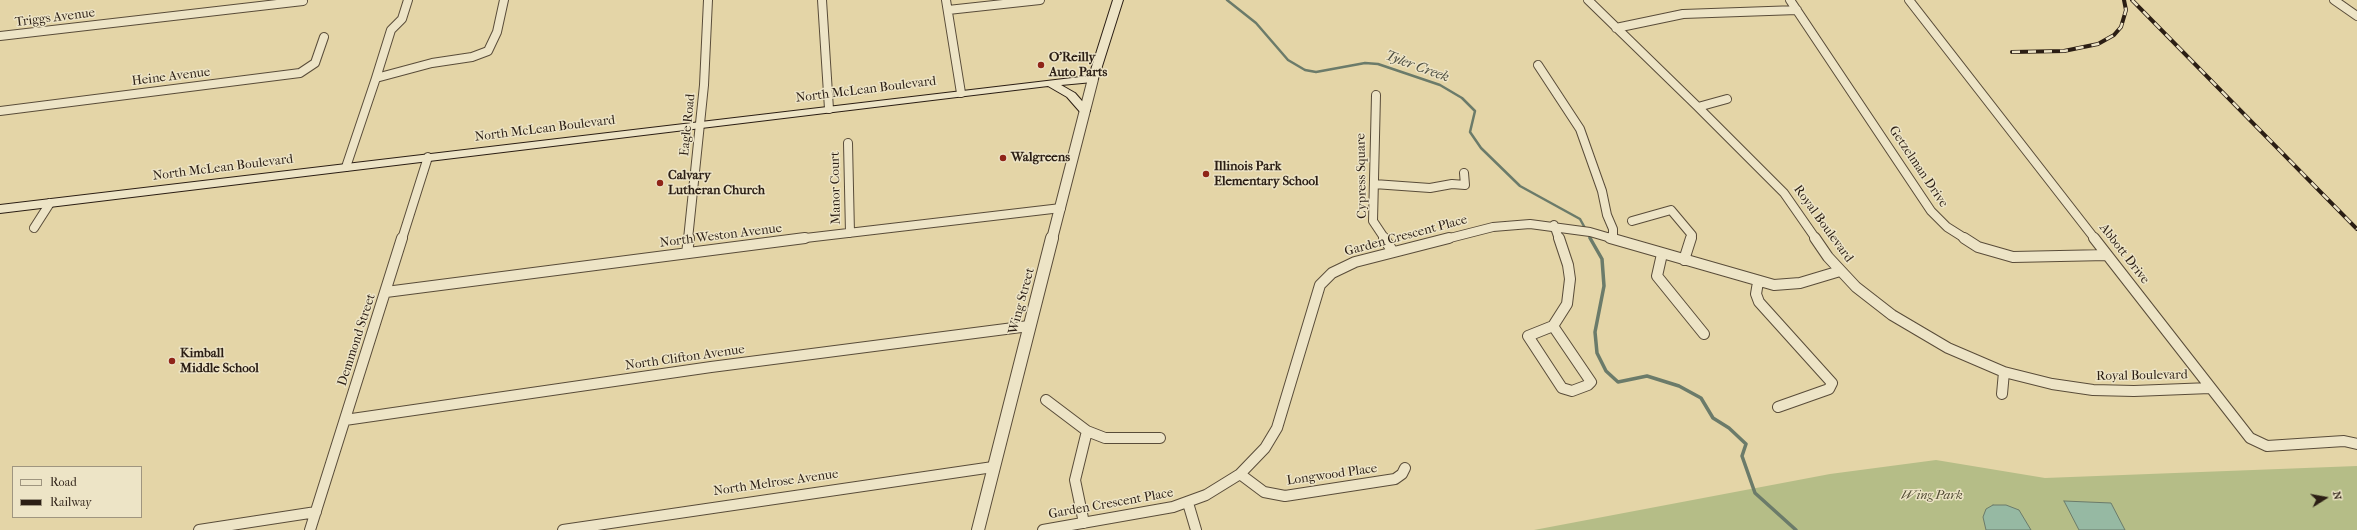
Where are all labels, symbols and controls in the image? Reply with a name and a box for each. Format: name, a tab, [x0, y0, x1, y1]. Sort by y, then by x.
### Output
street label: Triggs Avenue	[14, 5, 96, 31]
water label: Tyler Creek	[1383, 48, 1451, 86]
place label: O'Reilly Auto Parts	[1049, 50, 1107, 81]
marker: O'Reilly Auto Parts	[1036, 60, 1046, 70]
street label: Heine Avenue	[131, 64, 211, 90]
street label: North McLean Boulevard	[795, 74, 937, 106]
street label: Eagle Road	[677, 93, 699, 157]
street label: North McLean Boulevard	[474, 113, 616, 145]
street label: Getzelman Drive	[1885, 123, 1951, 211]
street label: Cypress Square	[1353, 133, 1371, 219]
place label: Walgreens	[1011, 150, 1070, 166]
street label: Manor Court	[828, 151, 844, 225]
street label: North McLean Boulevard	[152, 152, 294, 184]
marker: Walgreens	[998, 153, 1008, 163]
place label: Illinois Park Elementary School	[1214, 159, 1319, 190]
place label: Calvary Lutheran Church	[668, 168, 765, 199]
marker: Illinois Park Elementary School	[1201, 169, 1211, 179]
marker: Calvary Lutheran Church	[655, 178, 665, 188]
street label: Royal Boulevard	[1790, 182, 1856, 266]
street label: Garden Crescent Place	[1343, 212, 1469, 260]
street label: North Weston Avenue	[659, 221, 783, 251]
street label: Abbott Drive	[2096, 221, 2152, 287]
street label: Wing Street	[1006, 266, 1038, 336]
street label: Demmond Street	[335, 292, 379, 388]
street label: North Clifton Avenue	[624, 342, 746, 374]
place label: Kimball Middle School	[180, 346, 259, 377]
marker: Kimball Middle School	[167, 356, 177, 366]
street label: Royal Boulevard	[2096, 367, 2188, 385]
street label: Longwood Place	[1286, 461, 1378, 489]
legend	[12, 466, 142, 518]
street label: North Melrose Avenue	[712, 466, 840, 500]
text: Road	[50, 475, 77, 489]
north arrow	[2305, 478, 2345, 518]
street label: Garden Crescent Place	[1047, 485, 1175, 523]
park label: Wing Park	[1901, 488, 1963, 504]
text: N	[2330, 490, 2344, 501]
text: Railway	[50, 495, 92, 509]

